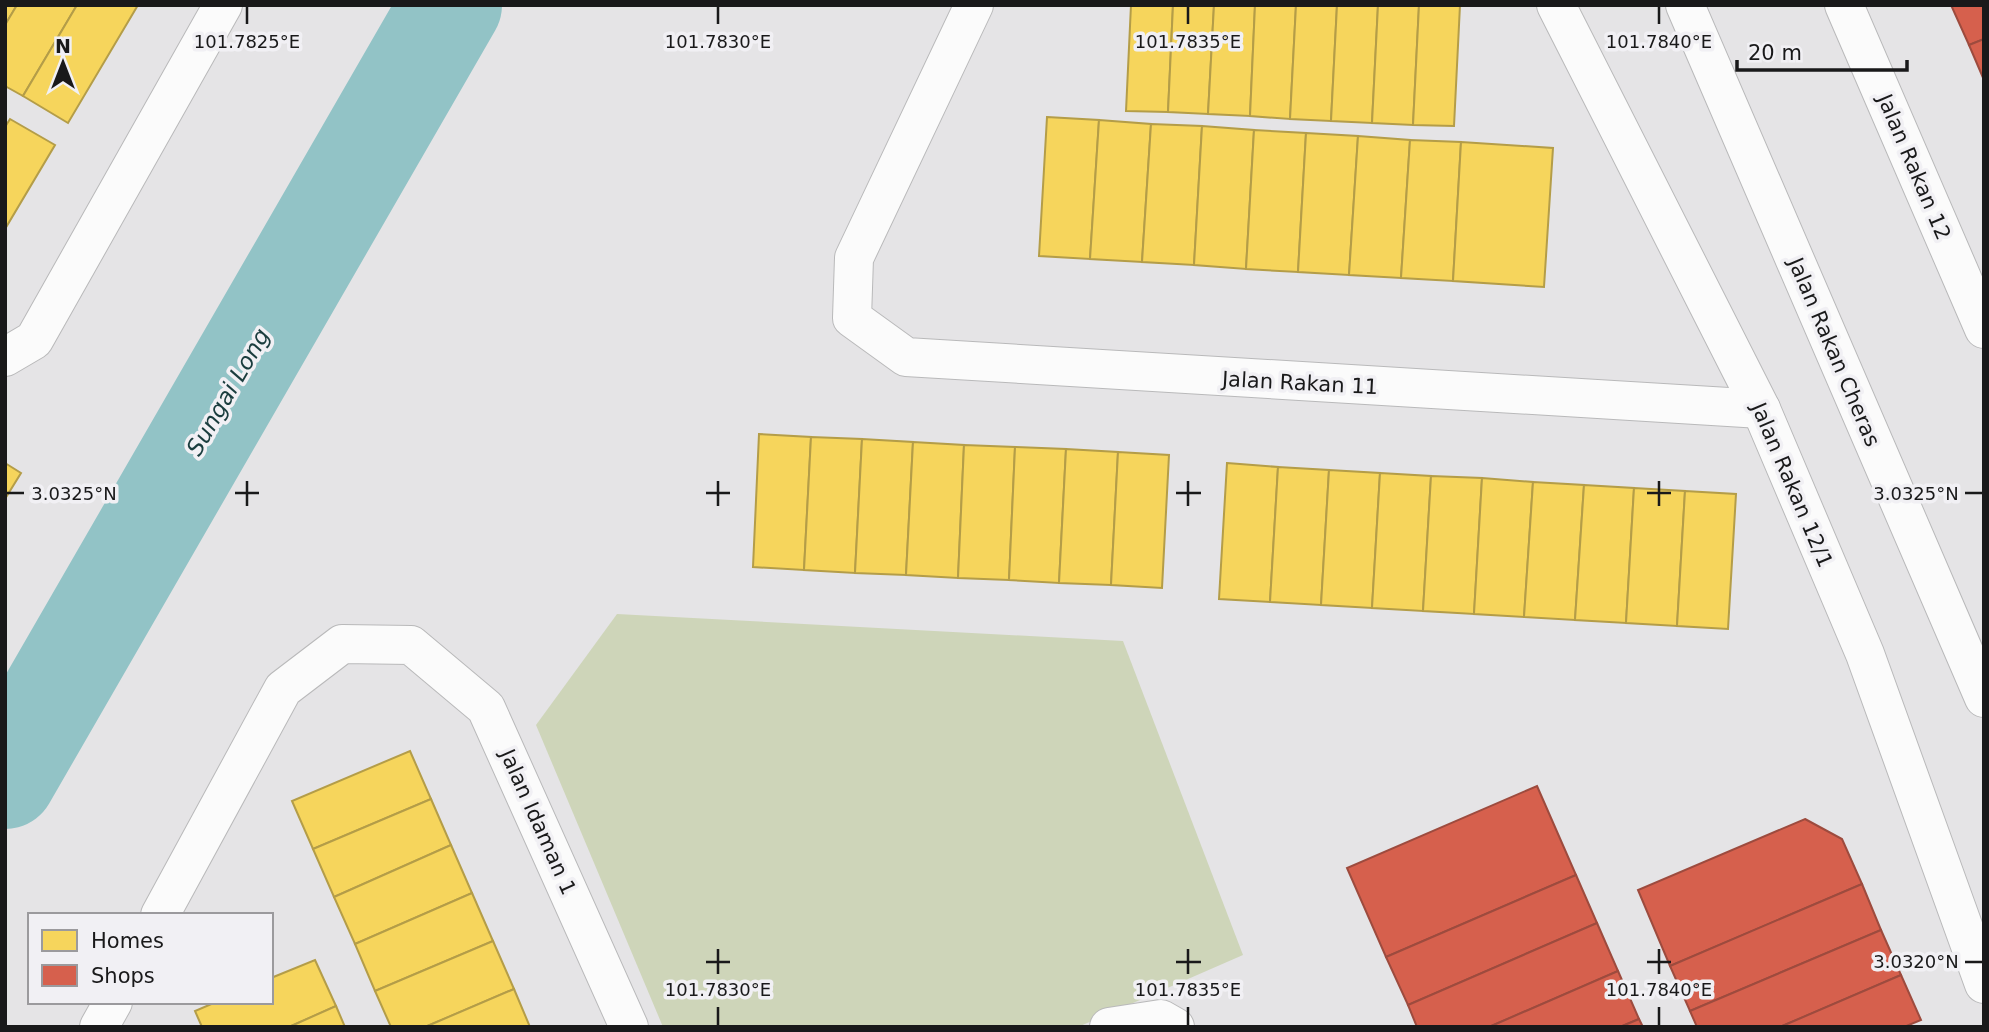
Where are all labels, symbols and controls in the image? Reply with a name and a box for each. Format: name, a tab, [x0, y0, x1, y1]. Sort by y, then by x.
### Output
north arrow	[28, 28, 98, 98]
scale bar	[1737, 28, 1907, 72]
text: 101.7825°E	[194, 31, 300, 52]
text: 101.7830°E	[665, 31, 771, 52]
text: 101.7835°E	[1135, 31, 1241, 52]
text: 101.7840°E	[1606, 31, 1712, 52]
text: N	[55, 35, 71, 57]
text: 20 m	[1748, 41, 1802, 65]
street label: Jalan Rakan 12	[1872, 89, 1956, 244]
street label: Jalan Rakan Cheras	[1783, 252, 1885, 450]
water label: Sungai Long	[181, 324, 275, 460]
street label: Jalan Rakan 11	[1219, 367, 1379, 399]
street label: Jalan Rakan 12/1	[1746, 397, 1838, 571]
text: 3.0325°N	[31, 483, 117, 504]
text: 3.0325°N	[1873, 483, 1959, 504]
street label: Jalan Idaman 1	[494, 744, 581, 899]
legend	[28, 913, 273, 1004]
text: Homes	[91, 929, 164, 953]
text: 3.0320°N	[1873, 951, 1959, 972]
text: Shops	[91, 964, 155, 988]
text: 101.7830°E	[665, 979, 771, 1000]
text: 101.7835°E	[1135, 979, 1241, 1000]
text: 101.7840°E	[1606, 979, 1712, 1000]

